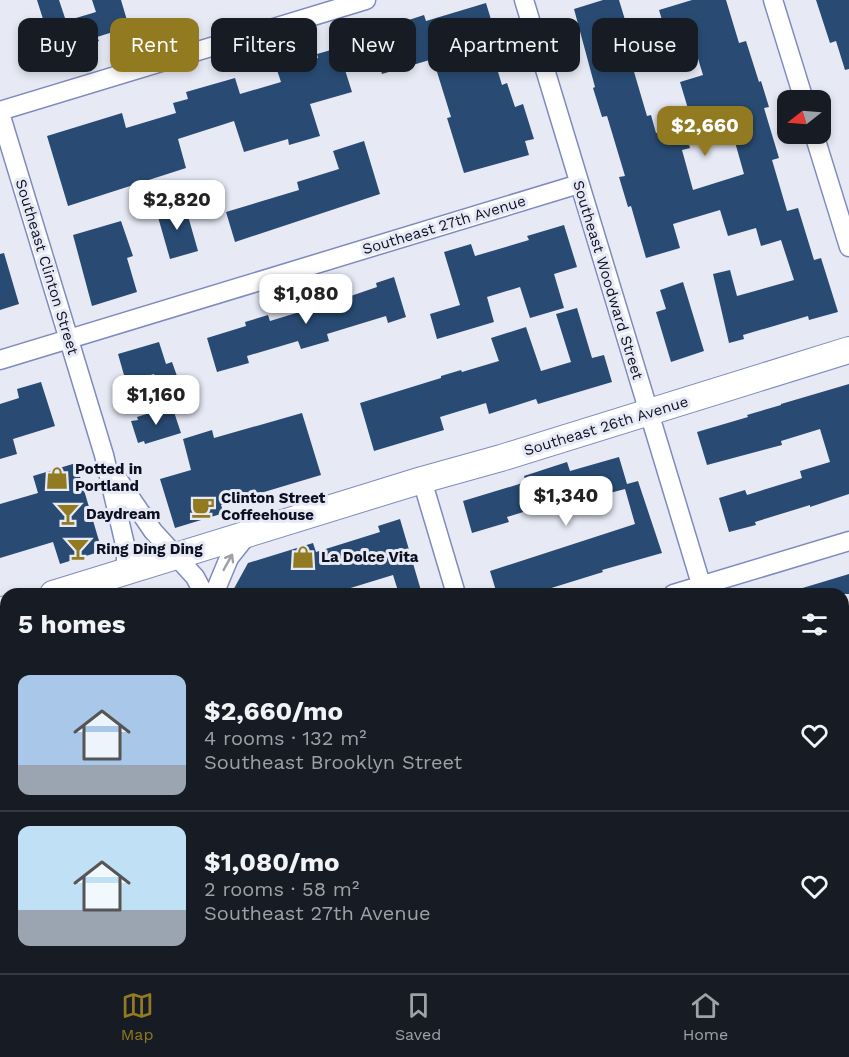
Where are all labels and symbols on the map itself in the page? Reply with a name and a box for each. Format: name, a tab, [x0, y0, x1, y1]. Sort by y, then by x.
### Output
north arrow	[777, 90, 831, 144]
pin: $2,660	[656, 106, 754, 157]
street label: Southeast Clinton Street	[12, 177, 83, 358]
street label: Southeast Woodward Street	[569, 178, 647, 382]
pin: $2,820	[128, 180, 226, 231]
street label: Southeast 27th Avenue	[360, 192, 528, 258]
pin: $1,080	[257, 274, 355, 325]
pin: $1,160	[107, 375, 205, 426]
street label: Southeast 26th Avenue	[522, 392, 690, 460]
place label: Potted in Portland	[75, 460, 142, 495]
shop icon: Potted in Portland	[44, 465, 70, 491]
pin: $1,340	[517, 476, 615, 527]
place label: Clinton Street Coffeehouse	[221, 489, 326, 524]
cafe icon: Clinton Street Coffeehouse	[190, 494, 216, 520]
bar icon: Daydream	[55, 501, 81, 527]
place label: Daydream	[86, 505, 160, 523]
bar icon: Ring Ding Ding	[65, 536, 91, 562]
place label: Ring Ding Ding	[96, 540, 203, 558]
shop icon: La Dolce Vita	[290, 544, 316, 570]
place label: La Dolce Vita	[321, 548, 419, 566]
one-way arrow	[222, 554, 234, 571]

